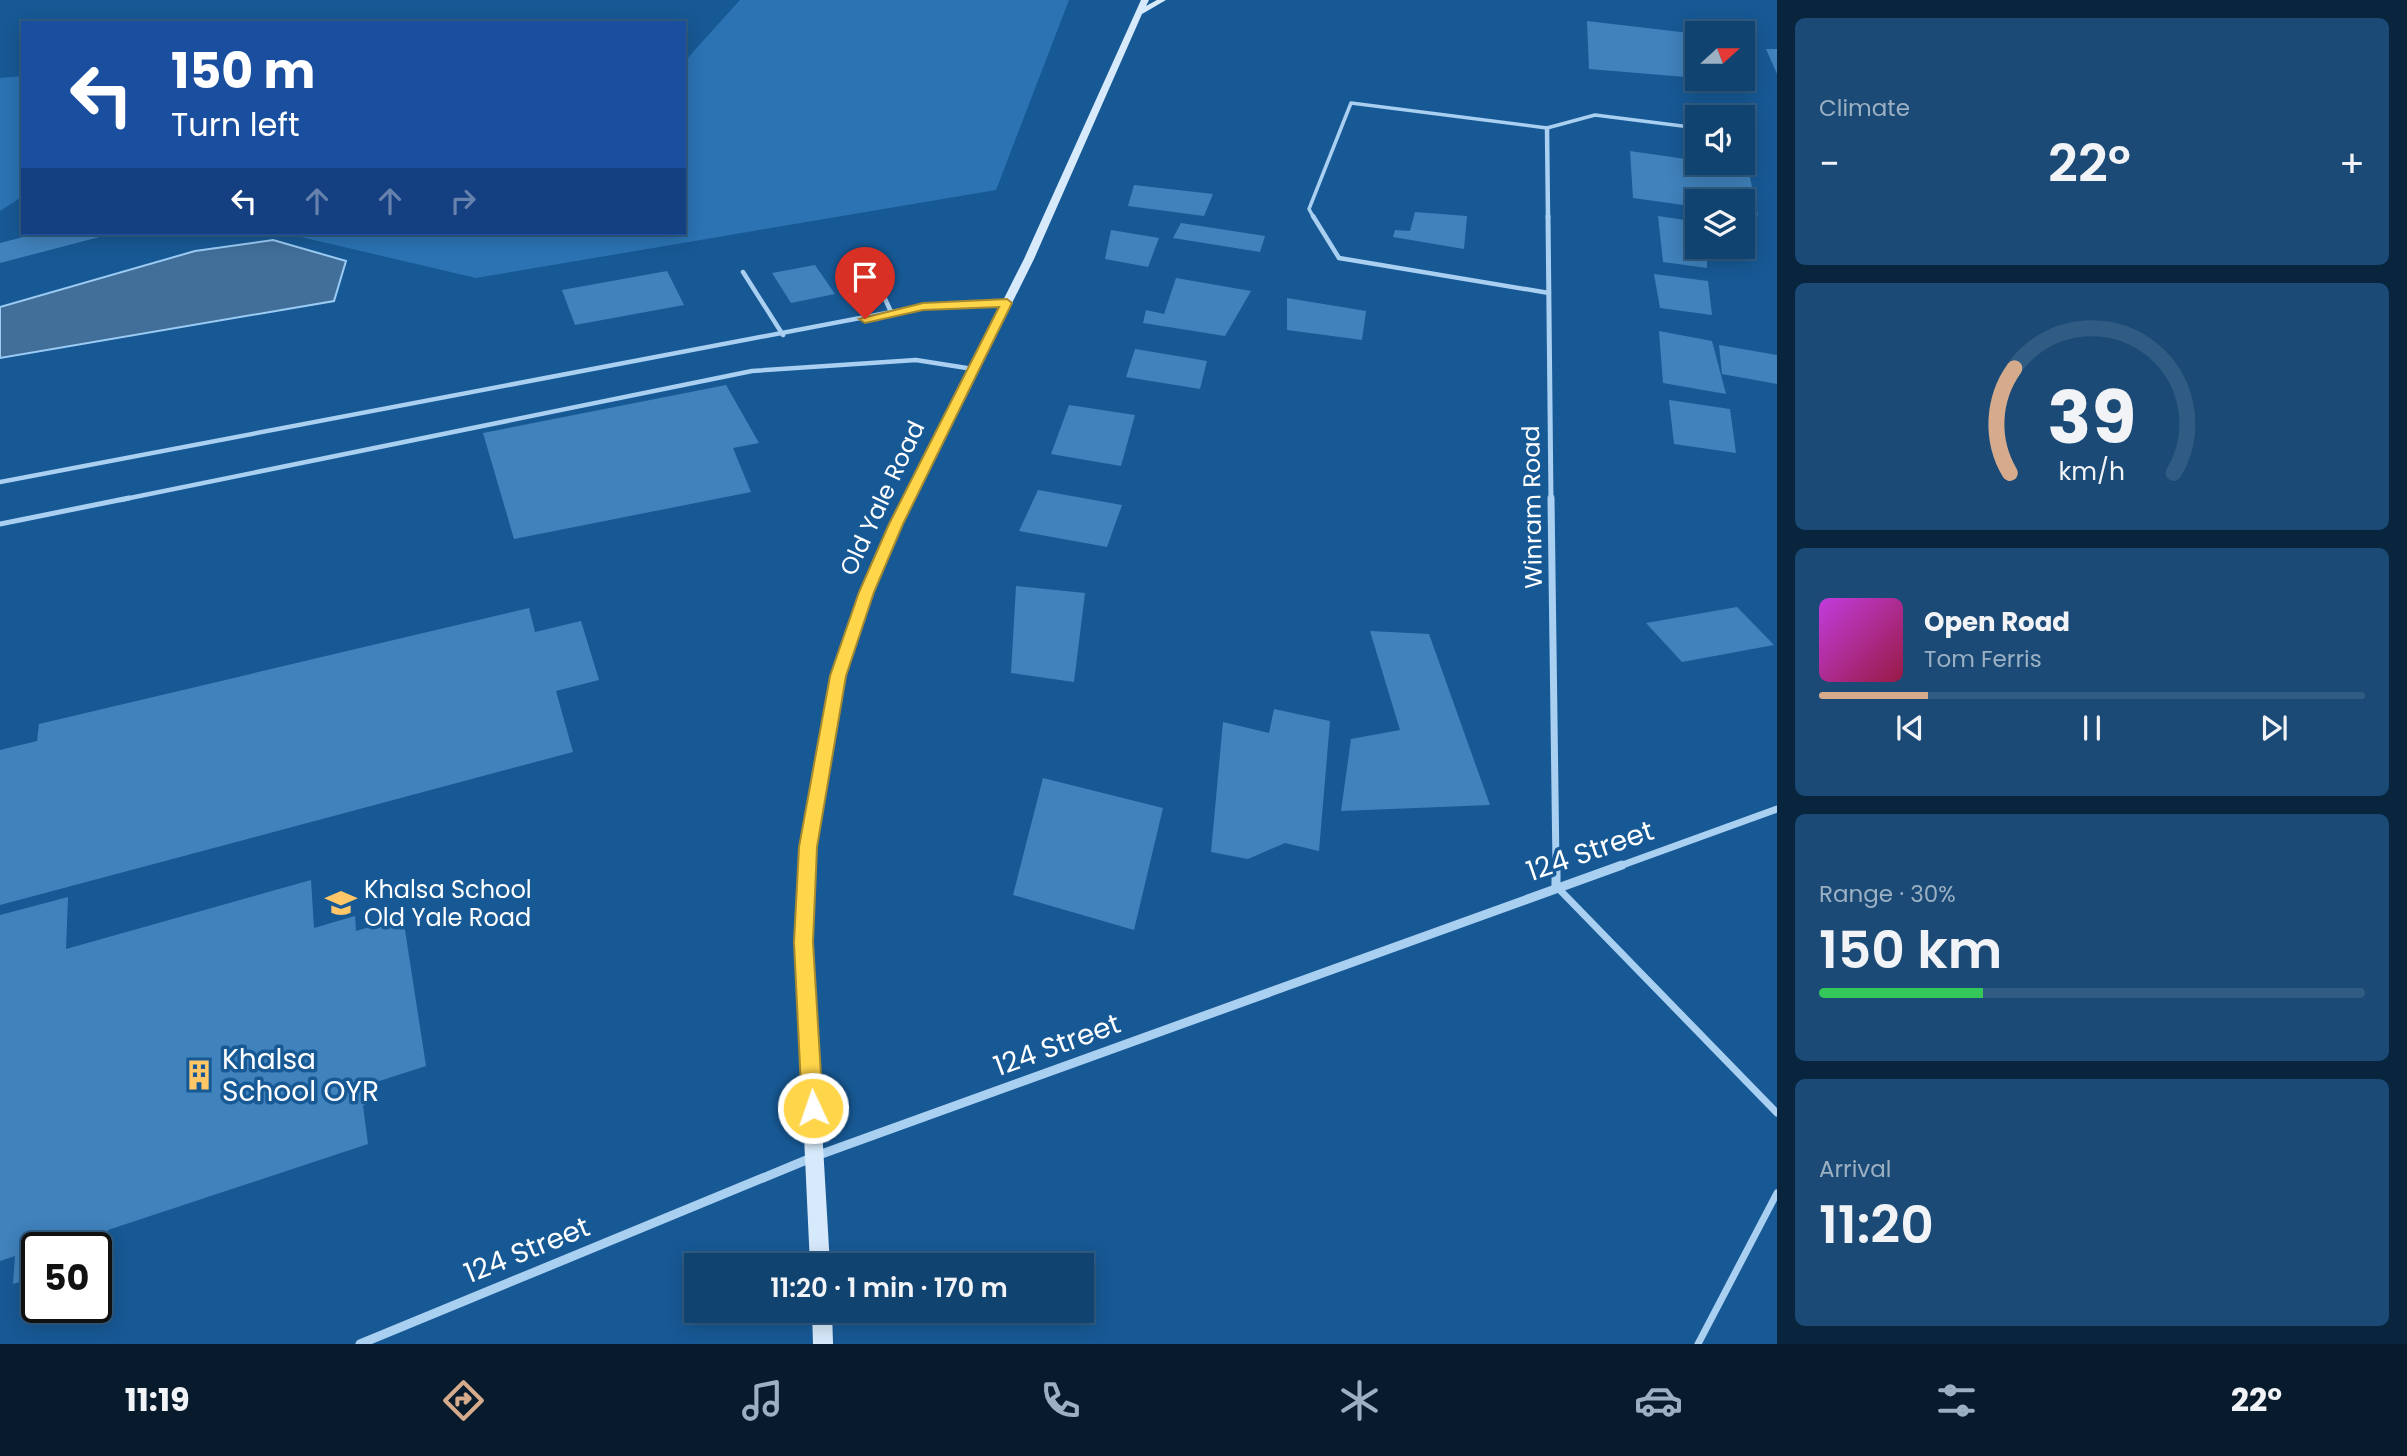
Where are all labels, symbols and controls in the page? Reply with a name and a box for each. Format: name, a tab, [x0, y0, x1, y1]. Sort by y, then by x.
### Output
north arrow	[1685, 21, 1755, 91]
map controls	[1685, 21, 1755, 259]
text: 150 m	[171, 37, 316, 105]
icon: left	[56, 49, 147, 140]
text: Climate	[1819, 92, 1910, 124]
text: Turn left	[171, 102, 300, 147]
button: sound	[1685, 105, 1755, 175]
text: 22°	[2048, 127, 2131, 200]
text: −	[1819, 137, 1840, 190]
text: +	[2339, 137, 2365, 190]
icon: left	[225, 182, 263, 220]
icon: ahead	[298, 182, 336, 220]
icon: ahead	[371, 182, 409, 220]
icon: right	[444, 182, 482, 220]
button: layers	[1685, 189, 1755, 259]
pin	[835, 247, 895, 319]
icon: arrive	[846, 258, 884, 296]
text: 39	[2048, 367, 2136, 468]
street label: Old Yale Road	[832, 415, 932, 581]
street label: Winram Road	[1514, 425, 1550, 589]
text: km/h	[2059, 454, 2125, 489]
text: Open Road	[1924, 604, 2070, 640]
text: Tom Ferris	[1924, 643, 2042, 675]
icon: previous	[1891, 709, 1929, 747]
icon: pause	[2073, 709, 2111, 747]
icon: next	[2255, 709, 2293, 747]
street label: 124 Street	[1521, 811, 1659, 891]
place label: Khalsa School Old Yale Road	[364, 873, 532, 934]
text: Range · 30%	[1819, 878, 1956, 910]
school or university icon: Khalsa School Old Yale Road	[324, 886, 358, 920]
text: 150 km	[1819, 913, 2002, 986]
street label: 124 Street	[988, 1004, 1126, 1086]
place label: Khalsa School OYR	[222, 1040, 379, 1111]
building icon: Khalsa School OYR	[182, 1058, 216, 1092]
position arrow	[776, 1071, 850, 1145]
text: Arrival	[1819, 1153, 1891, 1185]
text: 11:20	[1819, 1188, 1934, 1261]
street label: 124 Street	[458, 1207, 596, 1293]
speed limit sign: 50	[21, 1232, 112, 1323]
text: 11:20 · 1 min · 170 m	[770, 1270, 1008, 1306]
icon: directions	[439, 1376, 488, 1425]
icon: music	[738, 1376, 787, 1425]
icon: phone	[1036, 1376, 1085, 1425]
icon: climate	[1335, 1376, 1384, 1425]
icon: car	[1634, 1376, 1683, 1425]
icon: filters	[1932, 1376, 1981, 1425]
text: 11:19	[125, 1377, 190, 1422]
text: 22°	[2231, 1377, 2282, 1422]

